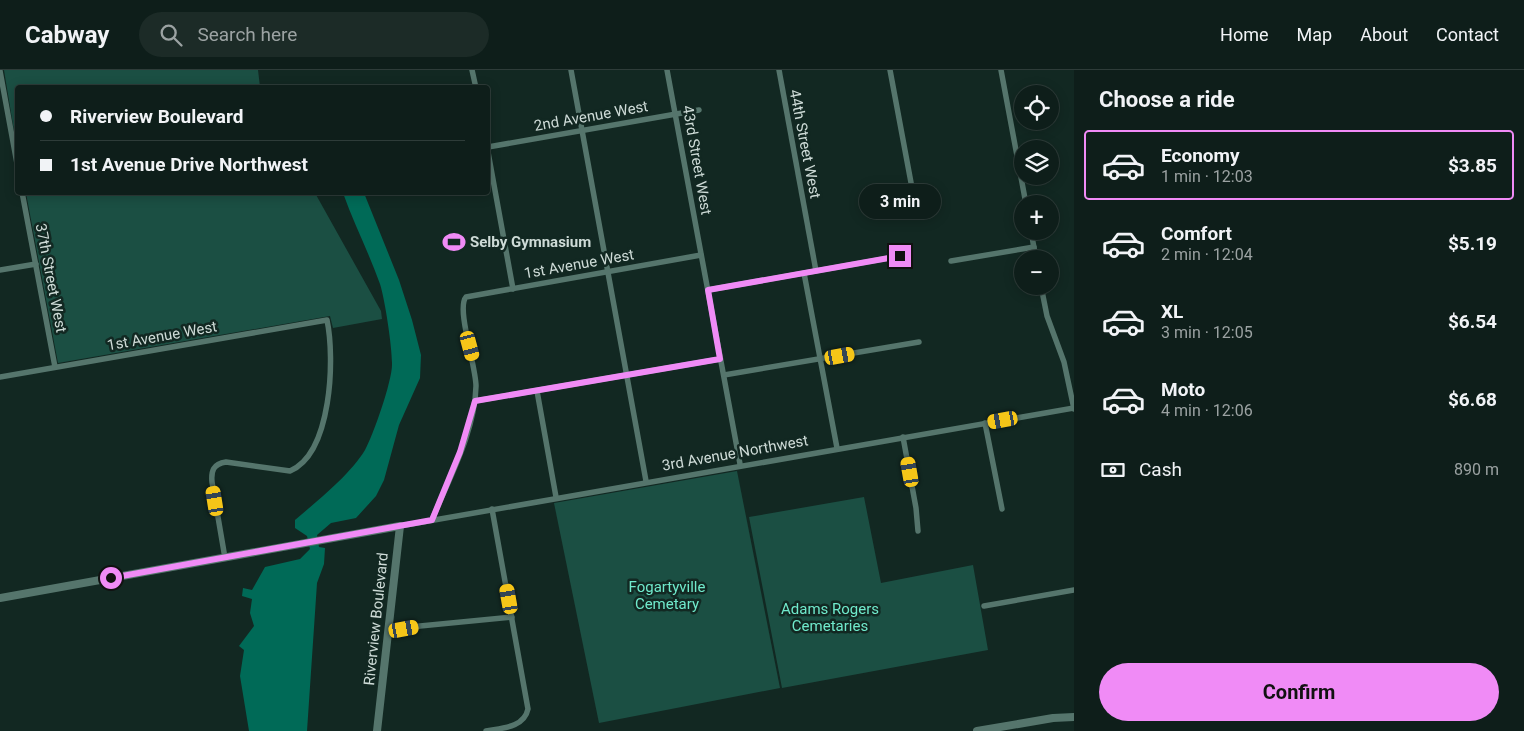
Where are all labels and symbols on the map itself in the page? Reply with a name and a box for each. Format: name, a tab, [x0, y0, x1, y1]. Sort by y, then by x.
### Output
street label: 44th Street West	[786, 88, 824, 200]
street label: 2nd Avenue West	[533, 97, 649, 135]
street label: 43rd Street West	[679, 104, 716, 216]
callout: 3 min	[859, 184, 941, 218]
street label: 37th Street West	[32, 222, 70, 334]
sports icon: Selby Gymnasium	[441, 229, 467, 255]
place label: Selby Gymnasium	[470, 233, 591, 251]
street label: 1st Avenue West	[523, 245, 635, 283]
route end	[889, 245, 911, 267]
street label: 1st Avenue West	[106, 317, 218, 355]
car	[458, 330, 481, 362]
car	[823, 346, 856, 366]
car	[986, 410, 1019, 430]
street label: 3rd Avenue Northwest	[661, 431, 810, 475]
car	[900, 456, 919, 488]
car	[205, 485, 224, 517]
street label: Riverview Boulevard	[360, 552, 392, 686]
route start	[100, 567, 122, 589]
park label: Fogartyville Cemetary	[629, 578, 705, 613]
car	[499, 583, 518, 615]
park label: Adams Rogers Cemetaries	[781, 600, 879, 635]
car	[387, 619, 420, 639]

